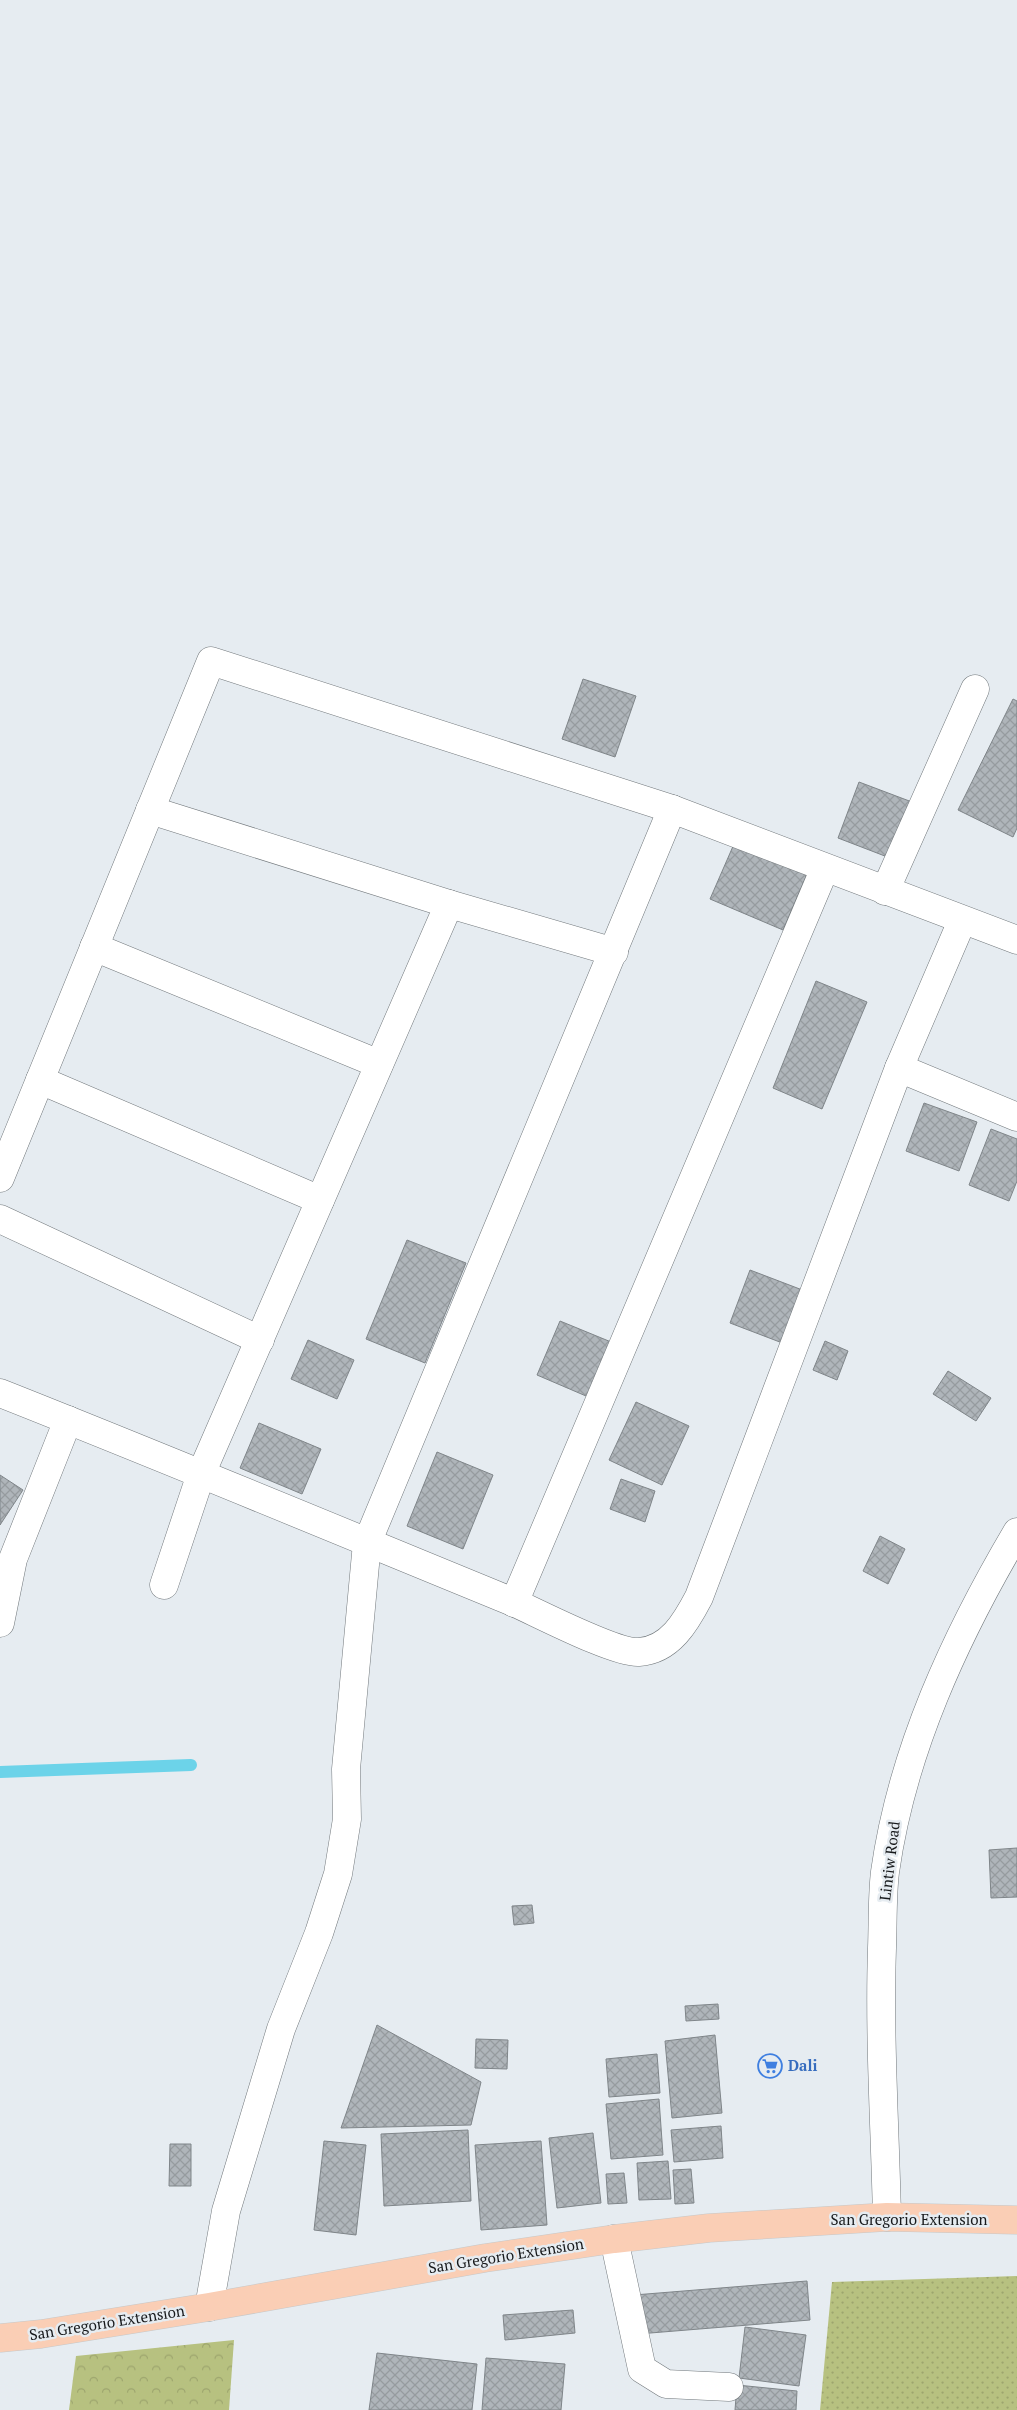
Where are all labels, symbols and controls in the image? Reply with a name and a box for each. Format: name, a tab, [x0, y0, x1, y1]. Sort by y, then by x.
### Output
street label: Lintiw Road	[874, 1820, 904, 1902]
supermarket icon: Dali	[757, 2053, 783, 2079]
place label: Dali	[788, 2055, 817, 2075]
street label: San Gregorio Extension	[831, 2209, 988, 2229]
street label: San Gregorio Extension	[427, 2233, 585, 2277]
street label: San Gregorio Extension	[28, 2300, 186, 2344]

